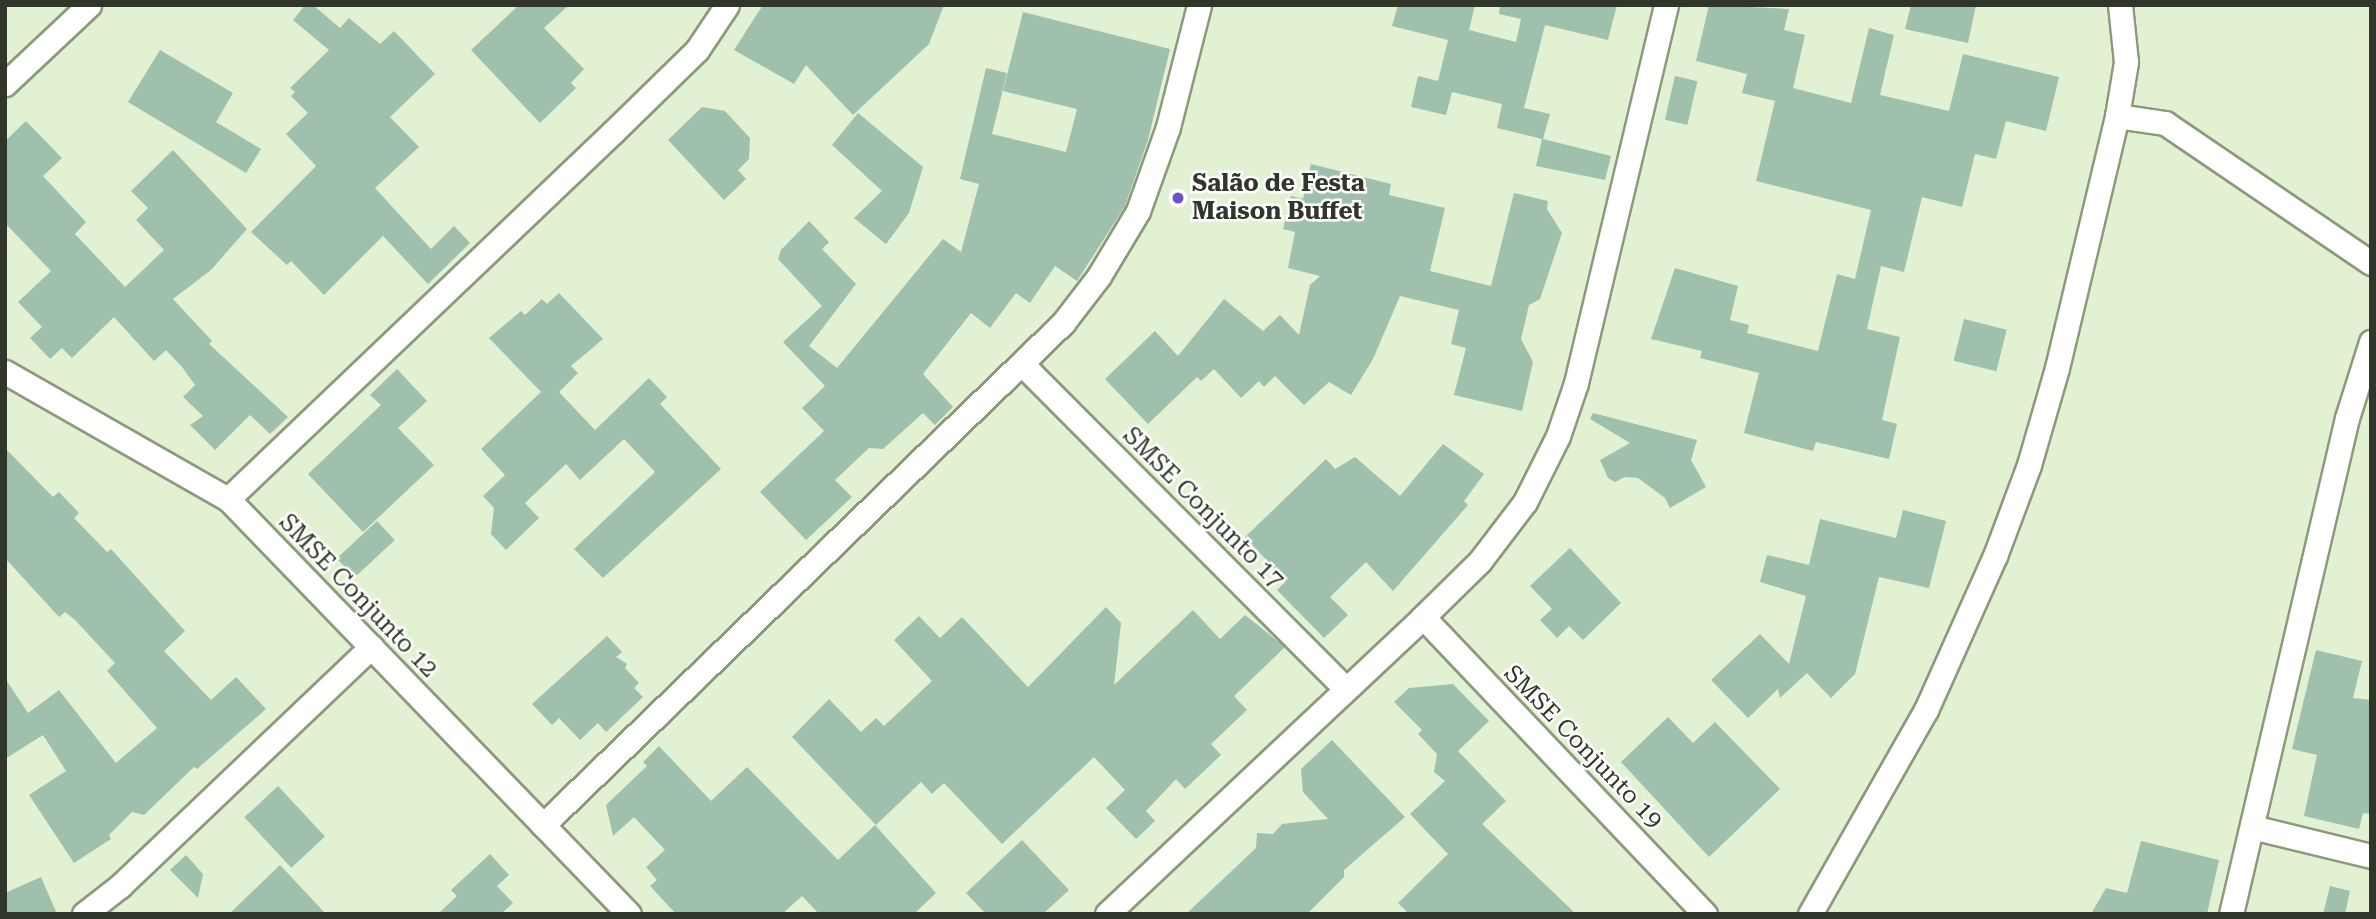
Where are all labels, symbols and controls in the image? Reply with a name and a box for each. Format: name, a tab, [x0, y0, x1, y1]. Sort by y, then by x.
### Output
place label: Salão de Festa Maison Buffet	[1192, 170, 1365, 226]
marker: Salão de Festa Maison Buffet	[1170, 190, 1186, 206]
street label: SMSE Conjunto 17	[1117, 422, 1289, 594]
street label: SMSE Conjunto 12	[273, 508, 443, 684]
street label: SMSE Conjunto 19	[1498, 659, 1668, 835]

